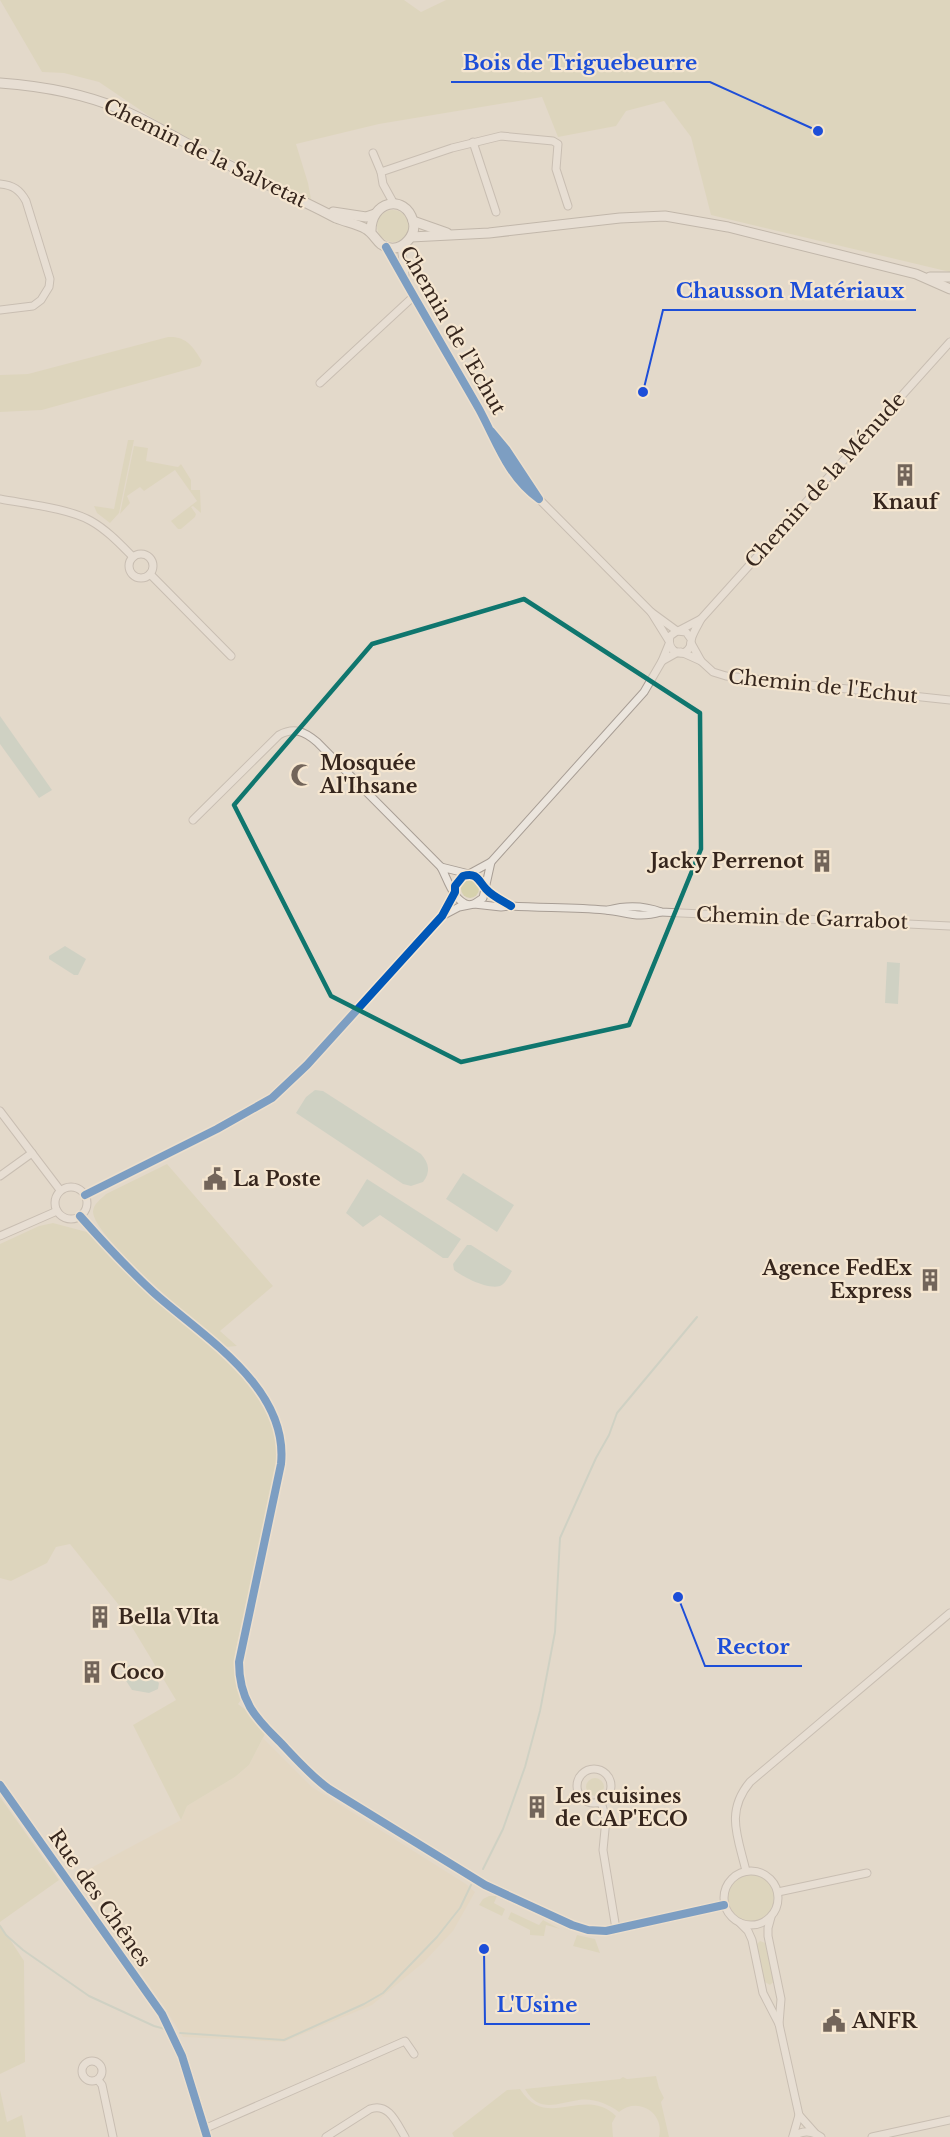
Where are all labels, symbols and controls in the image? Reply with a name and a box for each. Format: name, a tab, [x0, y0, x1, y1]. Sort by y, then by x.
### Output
callout: Bois de Triguebeurre	[451, 43, 710, 82]
text: Bois de Triguebeurre	[463, 50, 697, 76]
street label: Chemin de la Salvetat	[100, 93, 311, 213]
street label: Chemin de l'Echut	[395, 241, 511, 419]
callout: Chausson Matériaux	[663, 271, 916, 310]
text: Chausson Matériaux	[676, 278, 905, 304]
street label: Chemin de la Ménude	[740, 387, 910, 573]
building icon: Knauf	[892, 462, 918, 488]
place label: Knauf	[872, 490, 940, 514]
street label: Chemin de l'Echut	[727, 664, 919, 708]
place label: Mosquée Al'Ihsane	[319, 751, 417, 798]
mosque icon: Mosquée Al'Ihsane	[289, 762, 315, 788]
building icon: Jacky Perrenot	[809, 848, 835, 874]
place label: Jacky Perrenot	[646, 849, 804, 873]
street label: Chemin de Garrabot	[696, 902, 909, 934]
public building icon: La Poste	[202, 1166, 228, 1192]
place label: La Poste	[233, 1167, 321, 1191]
place label: Agence FedEx Express	[761, 1256, 912, 1303]
building icon: Agence FedEx Express	[917, 1267, 943, 1293]
building icon: Bella VIta	[87, 1604, 113, 1630]
place label: Bella VIta	[118, 1605, 220, 1629]
callout: Rector	[705, 1627, 802, 1666]
text: Rector	[716, 1634, 790, 1660]
building icon: Coco	[79, 1659, 105, 1685]
place label: Coco	[110, 1660, 164, 1684]
place label: Les cuisines de CAP'ECO	[555, 1784, 688, 1831]
building icon: Les cuisines de CAP'ECO	[524, 1794, 550, 1820]
street label: Rue des Chênes	[44, 1825, 156, 1971]
callout: L'Usine	[485, 1985, 590, 2024]
text: L'Usine	[496, 1992, 578, 2018]
public building icon: ANFR	[821, 2008, 847, 2034]
place label: ANFR	[851, 2009, 918, 2033]

